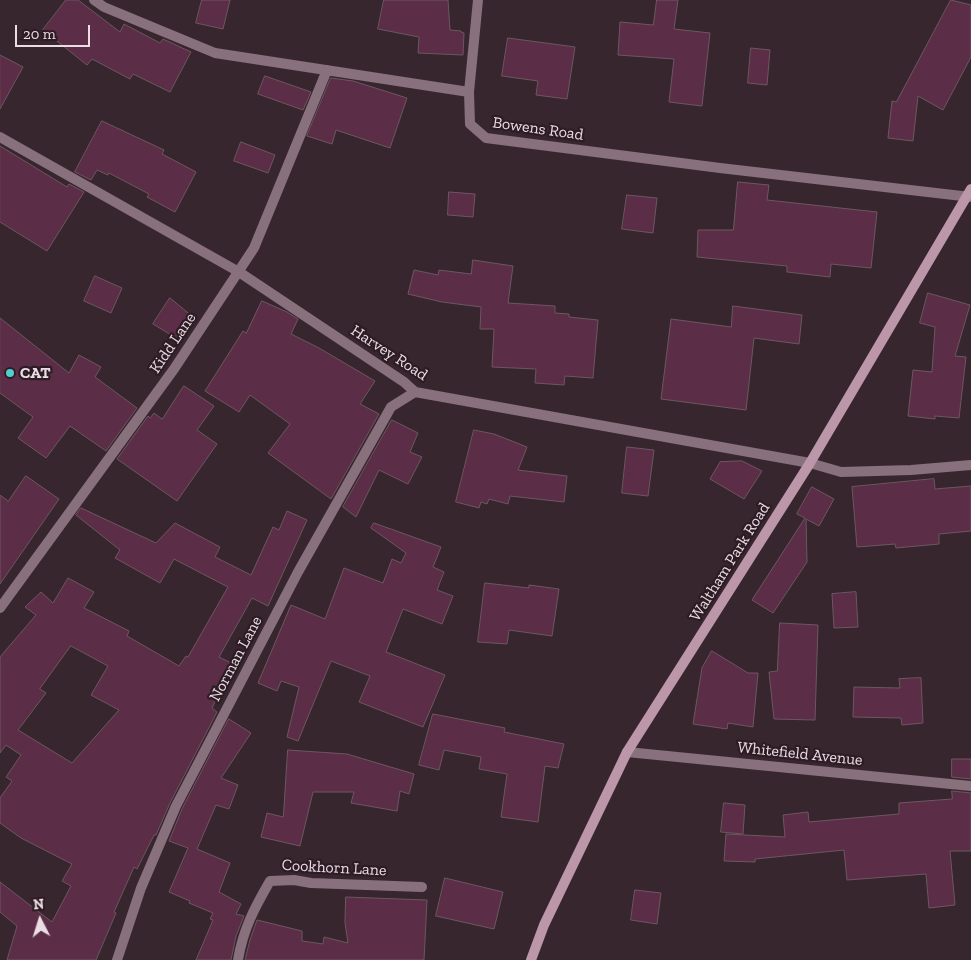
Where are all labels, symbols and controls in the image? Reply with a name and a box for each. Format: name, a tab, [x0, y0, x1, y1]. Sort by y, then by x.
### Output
scale bar	[18, 15, 92, 47]
text: 20 m	[23, 25, 56, 43]
street label: Bowens Road	[491, 113, 585, 145]
street label: Kidd Lane	[146, 309, 200, 377]
street label: Harvey Road	[347, 321, 431, 385]
place label: CAT	[20, 363, 51, 383]
marker: CAT	[4, 367, 16, 379]
street label: Waltham Park Road	[686, 499, 774, 625]
street label: Norman Lane	[205, 613, 267, 705]
street label: Whitefield Avenue	[736, 738, 864, 770]
street label: Cookhorn Lane	[281, 856, 387, 880]
north arrow	[15, 895, 65, 945]
text: N	[33, 896, 45, 913]

